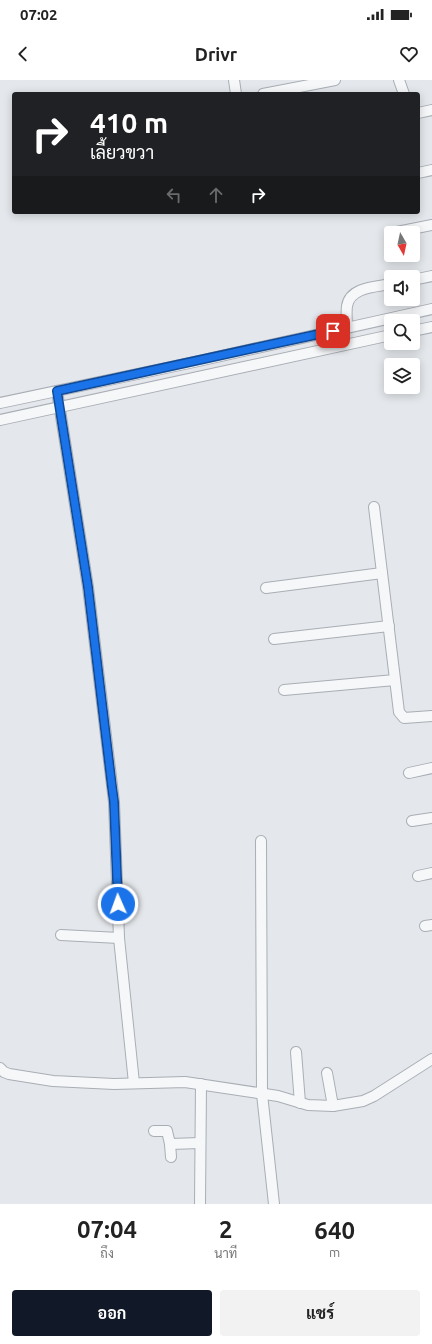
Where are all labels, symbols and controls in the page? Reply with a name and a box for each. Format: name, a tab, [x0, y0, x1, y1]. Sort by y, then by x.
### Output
text: 07:02	[20, 6, 58, 23]
icon: back	[12, 43, 34, 65]
icon: heart	[398, 43, 420, 65]
text: Drivr	[195, 44, 237, 64]
text: 410 m	[90, 107, 168, 138]
icon: right	[24, 108, 76, 160]
text: เลี้ยวขวา	[90, 142, 154, 162]
icon: left	[163, 184, 185, 206]
icon: ahead	[205, 184, 227, 206]
icon: right	[247, 184, 269, 206]
north arrow	[384, 226, 420, 262]
map controls	[384, 226, 420, 394]
button: sound	[384, 270, 420, 306]
pin	[316, 314, 350, 348]
button: search	[384, 314, 420, 350]
icon: arrive	[322, 320, 344, 342]
button: layers	[384, 358, 420, 394]
position arrow	[97, 883, 139, 925]
text: 07:04	[77, 1216, 137, 1243]
text: 2	[219, 1216, 233, 1243]
text: 640	[314, 1217, 355, 1244]
text: m	[329, 1245, 340, 1259]
text: ถึง	[100, 1246, 114, 1260]
text: นาที	[214, 1246, 237, 1260]
button: ออก	[12, 1290, 212, 1336]
button: แชร์	[220, 1290, 420, 1336]

